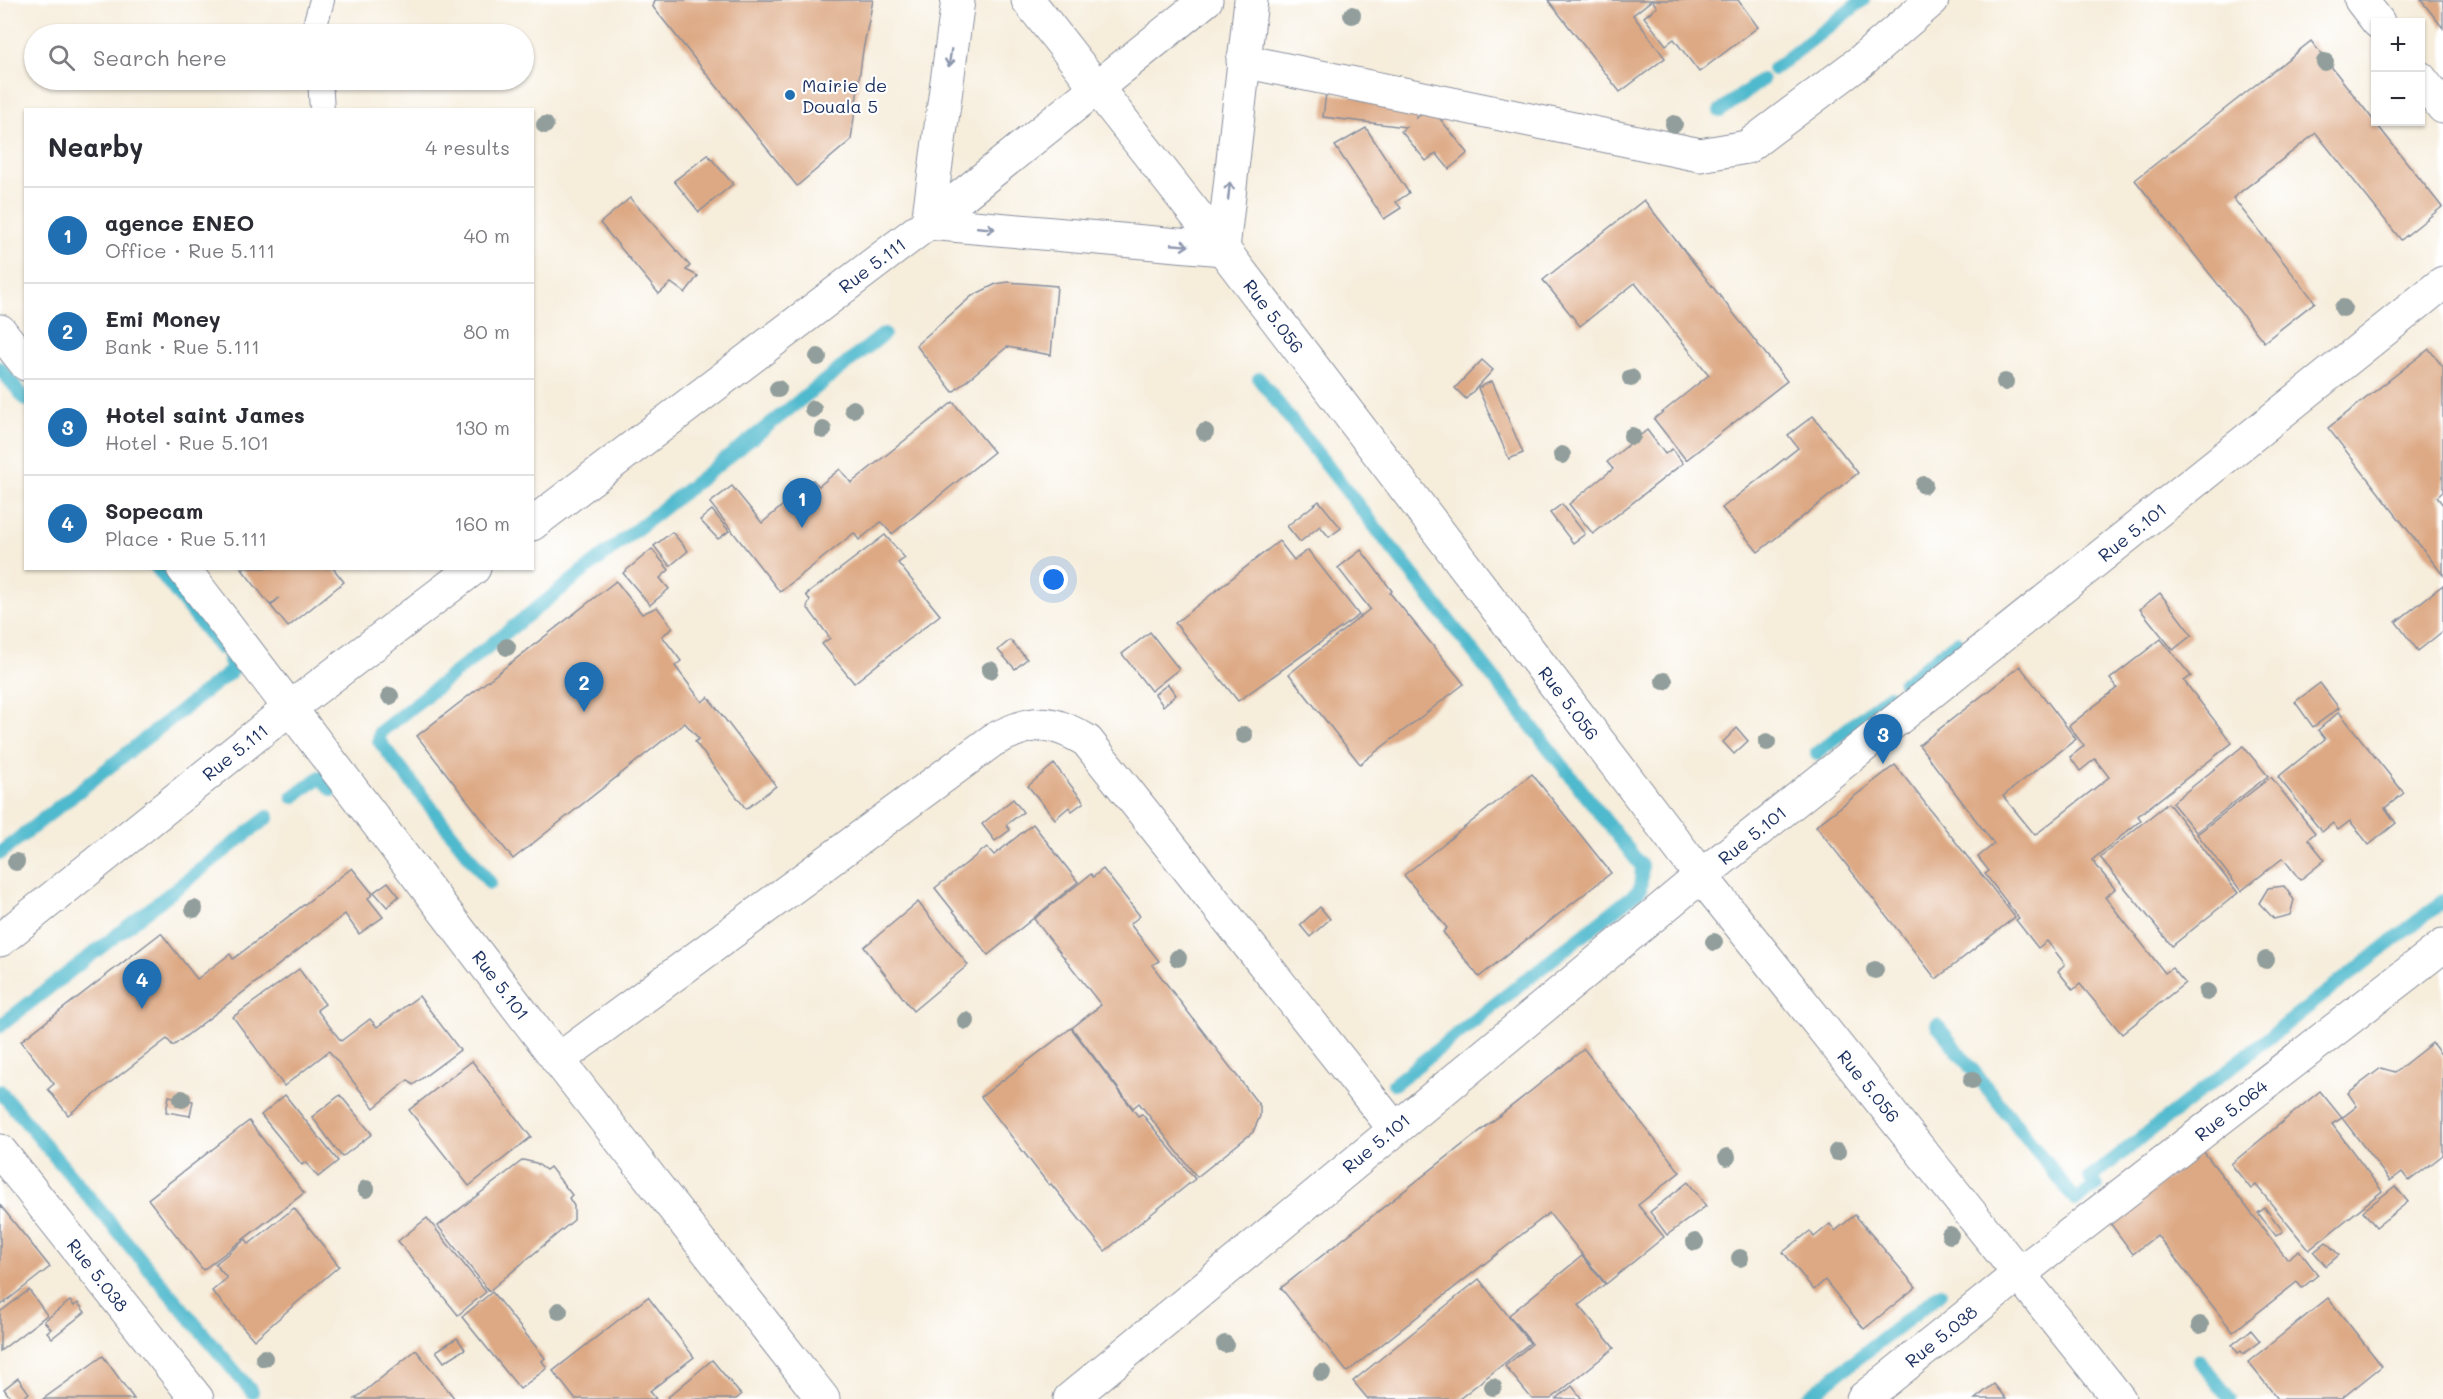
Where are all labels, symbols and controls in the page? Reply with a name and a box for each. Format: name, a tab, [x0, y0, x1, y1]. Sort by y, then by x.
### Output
map controls	[2371, 18, 2425, 126]
button: +	[2371, 18, 2425, 72]
search box	[24, 24, 534, 90]
icon: search	[45, 41, 78, 74]
text: Search here	[93, 43, 227, 72]
one-way arrow	[944, 48, 955, 67]
button: −	[2371, 72, 2425, 126]
place label: Mairie de Douala 5	[802, 73, 887, 118]
marker: Mairie de Douala 5	[783, 88, 797, 102]
text: Nearby	[48, 130, 143, 164]
text: 4 results	[425, 134, 510, 160]
one-way arrow	[1224, 181, 1235, 201]
text: agence ENEO	[105, 208, 254, 237]
text: 1	[63, 222, 72, 248]
text: 40 m	[464, 222, 510, 248]
one-way arrow	[976, 223, 995, 234]
street label: Rue 5.111	[834, 232, 910, 298]
text: Office · Rue 5.111	[105, 237, 275, 263]
one-way arrow	[1170, 240, 1190, 251]
street label: Rue 5.056	[1238, 274, 1310, 358]
text: Emi Money	[105, 304, 221, 333]
text: 2	[62, 318, 73, 344]
text: 80 m	[463, 318, 510, 344]
text: Bank · Rue 5.111	[105, 333, 260, 359]
text: Hotel saint James	[105, 400, 305, 429]
text: 3	[62, 414, 74, 440]
text: 130 m	[455, 414, 510, 440]
text: Hotel · Rue 5.101	[105, 429, 269, 455]
pin: 1	[782, 478, 822, 528]
text: Sopecam	[105, 496, 203, 525]
street label: Rue 5.101	[2093, 497, 2171, 567]
text: 4	[61, 510, 74, 536]
text: 160 m	[454, 510, 510, 536]
text: Place · Rue 5.111	[105, 525, 267, 551]
your location	[1039, 565, 1068, 594]
street label: Rue 5.056	[1533, 661, 1605, 745]
pin: 2	[564, 662, 604, 712]
pin: 3	[1864, 714, 1902, 764]
street label: Rue 5.111	[197, 718, 273, 786]
street label: Rue 5.101	[1713, 800, 1791, 870]
street label: Rue 5.101	[467, 945, 535, 1025]
pin: 4	[122, 960, 162, 1009]
street label: Rue 5.056	[1832, 1045, 1906, 1127]
street label: Rue 5.064	[2189, 1074, 2273, 1146]
street label: Rue 5.101	[1337, 1108, 1415, 1178]
street label: Rue 5.038	[62, 1233, 134, 1317]
street label: Rue 5.038	[1900, 1299, 1982, 1373]

